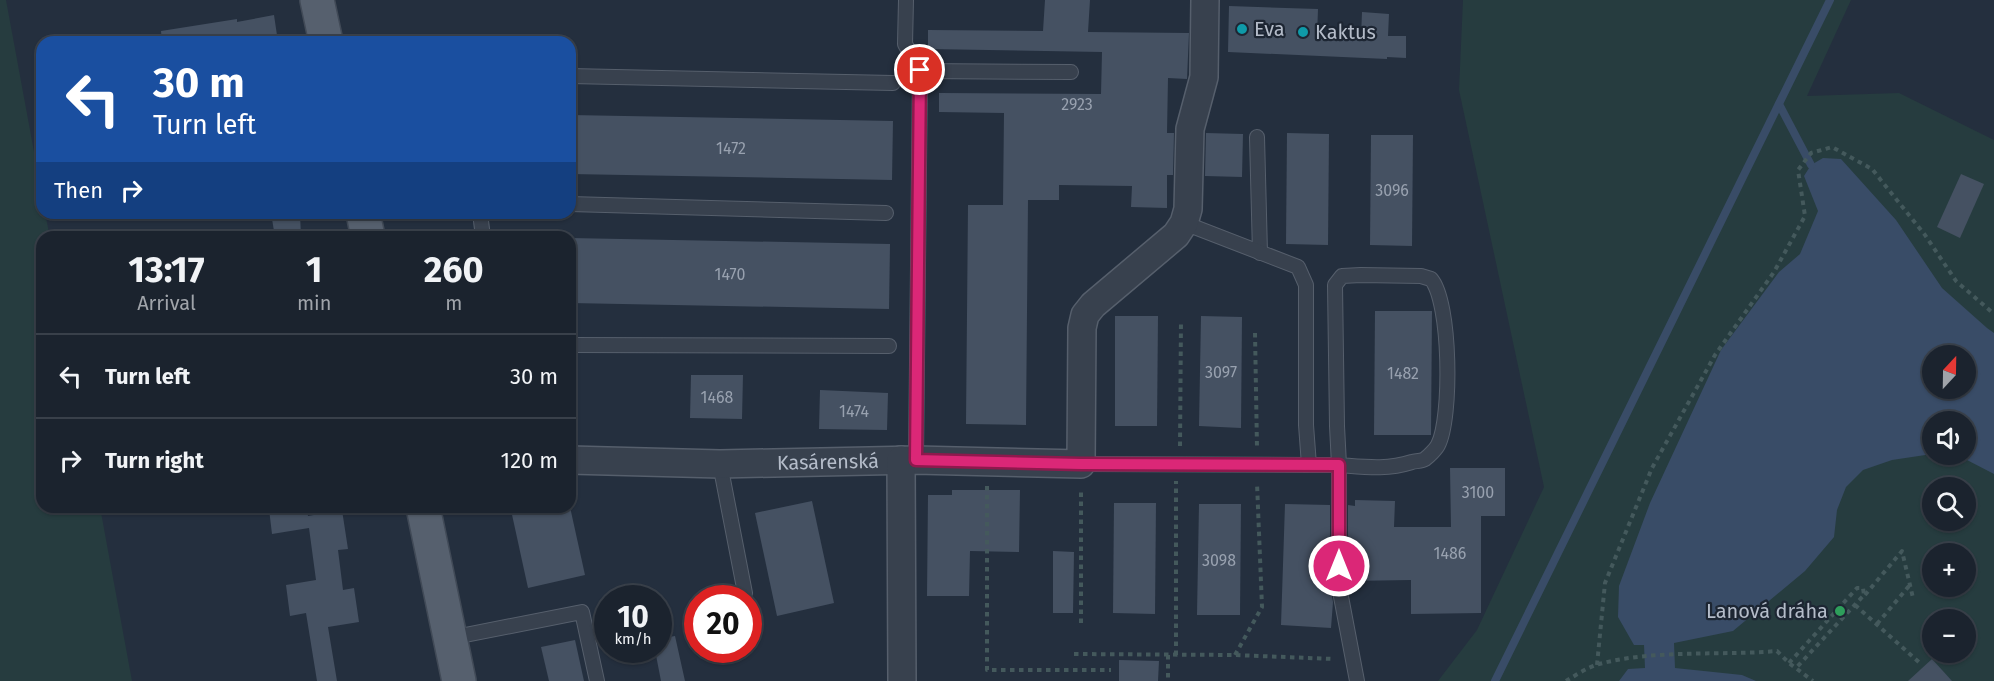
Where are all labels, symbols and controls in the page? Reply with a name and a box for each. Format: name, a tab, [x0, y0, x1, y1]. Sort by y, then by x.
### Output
place label: Eva	[1254, 17, 1285, 41]
place label: Kaktus	[1315, 20, 1376, 44]
marker: Eva	[1235, 22, 1249, 36]
marker: Kaktus	[1296, 25, 1310, 39]
pin	[894, 44, 945, 95]
icon: arrive	[903, 53, 936, 86]
text: 30 m	[153, 58, 245, 108]
icon: left	[54, 60, 132, 138]
house number: 2923	[1061, 95, 1093, 114]
text: Turn left	[153, 109, 256, 141]
house number: 1472	[716, 139, 746, 158]
icon: right	[115, 174, 148, 207]
text: Then	[54, 177, 103, 204]
house number: 3096	[1375, 181, 1409, 200]
text: 13:17	[128, 248, 205, 292]
text: 1	[306, 248, 323, 292]
text: 260	[424, 248, 484, 292]
house number: 1470	[715, 265, 746, 284]
text: Arrival	[137, 291, 196, 315]
text: min	[297, 291, 331, 315]
text: m	[445, 291, 462, 315]
north arrow	[1922, 345, 1976, 399]
map controls	[1922, 345, 1976, 663]
icon: left	[54, 360, 87, 393]
text: Turn left	[105, 363, 190, 390]
text: 30 m	[510, 363, 558, 390]
house number: 3097	[1205, 363, 1237, 382]
house number: 1482	[1387, 364, 1419, 383]
house number: 1468	[701, 388, 734, 407]
house number: 1474	[839, 402, 869, 421]
button: sound	[1922, 411, 1976, 465]
icon: right	[54, 444, 87, 477]
text: Turn right	[105, 447, 204, 474]
text: 120 m	[501, 447, 558, 474]
street label: Kasárenská	[777, 449, 879, 475]
button: search	[1922, 477, 1976, 531]
house number: 3100	[1462, 483, 1494, 502]
position arrow	[1307, 534, 1371, 598]
button: +	[1922, 543, 1976, 597]
house number: 1486	[1434, 544, 1466, 563]
house number: 3098	[1202, 551, 1236, 570]
speed limit sign: 20	[684, 585, 762, 663]
text: 10	[617, 599, 649, 635]
place label: Lanová dráha	[1706, 599, 1828, 623]
marker: Lanová dráha	[1833, 604, 1847, 618]
button: −	[1922, 609, 1976, 663]
text: km/h	[614, 630, 652, 648]

